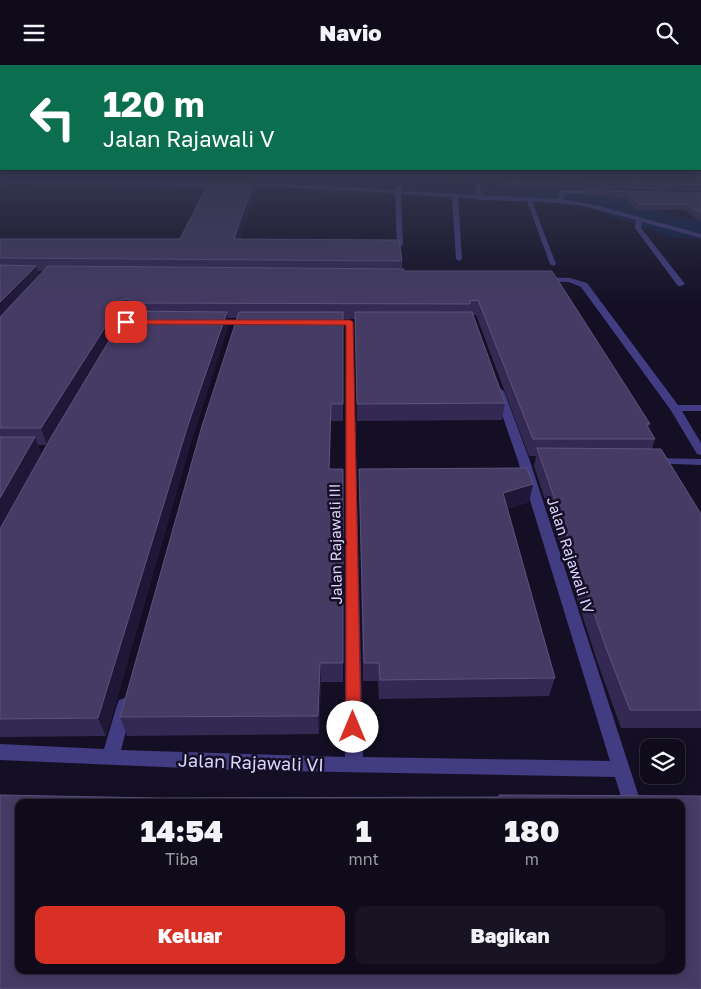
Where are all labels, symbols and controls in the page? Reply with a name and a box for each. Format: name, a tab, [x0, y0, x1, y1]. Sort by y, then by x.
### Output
icon: menu	[20, 19, 48, 47]
text: Navio	[319, 19, 382, 46]
icon: search	[653, 19, 681, 47]
text: 120 m	[103, 83, 205, 125]
icon: left	[20, 85, 85, 150]
text: Jalan Rajawali V	[103, 125, 274, 152]
pin	[105, 301, 147, 343]
icon: arrive	[112, 308, 140, 336]
street label: Jalan Rajawali III	[325, 483, 345, 605]
street label: Jalan Rajawali IV	[544, 494, 598, 616]
position arrow	[326, 700, 378, 752]
map controls	[640, 739, 685, 784]
button: layers	[640, 739, 685, 784]
street label: Jalan Rajawali VI	[178, 748, 324, 776]
text: 14:54	[140, 813, 223, 849]
text: 1	[356, 813, 372, 849]
text: 180	[504, 813, 560, 849]
text: Tiba	[165, 849, 198, 869]
text: mnt	[349, 849, 379, 869]
text: m	[525, 849, 539, 869]
button: Keluar	[35, 906, 345, 964]
button: Bagikan	[355, 906, 665, 964]

